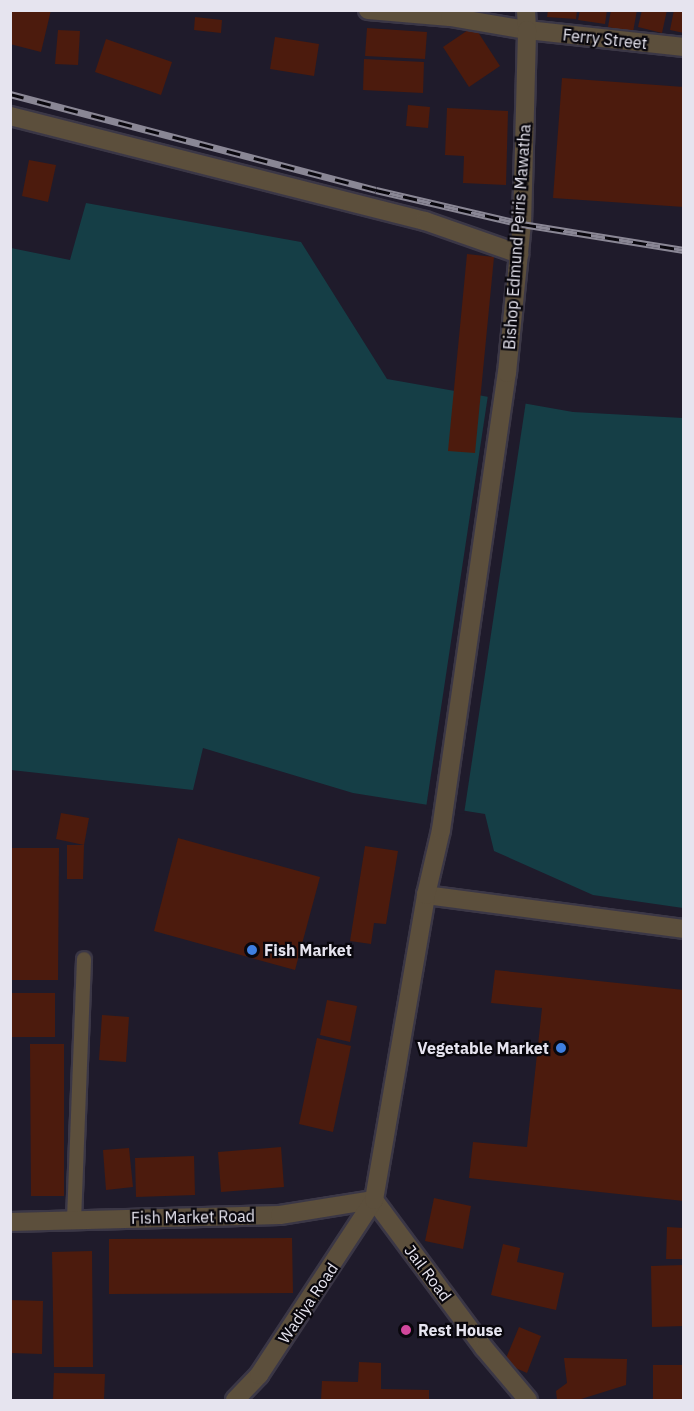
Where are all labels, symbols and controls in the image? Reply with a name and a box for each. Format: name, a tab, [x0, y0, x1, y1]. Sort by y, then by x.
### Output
street label: Ferry Street	[562, 25, 648, 53]
street label: Bishop Edmund Peiris Mawatha	[500, 124, 534, 350]
place label: Fish Market	[264, 940, 352, 960]
marker: Fish Market	[245, 943, 259, 957]
place label: Vegetable Market	[417, 1038, 549, 1058]
marker: Vegetable Market	[554, 1041, 568, 1055]
street label: Fish Market Road	[131, 1206, 255, 1228]
street label: Jail Road	[401, 1241, 455, 1305]
street label: Wadiya Road	[274, 1259, 342, 1347]
place label: Rest House	[418, 1320, 503, 1340]
marker: Rest House	[399, 1323, 413, 1337]

